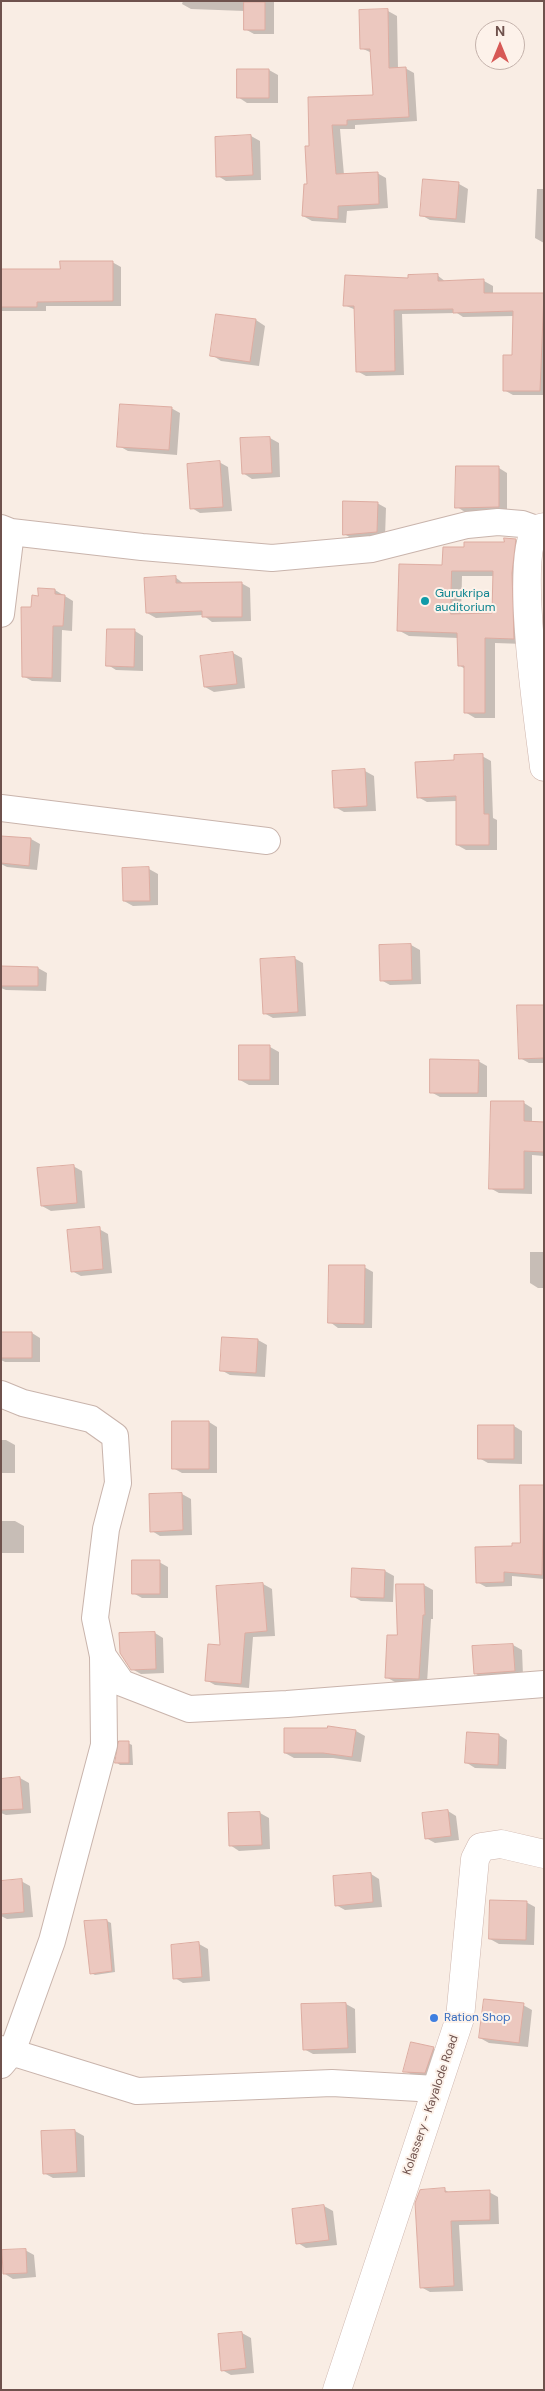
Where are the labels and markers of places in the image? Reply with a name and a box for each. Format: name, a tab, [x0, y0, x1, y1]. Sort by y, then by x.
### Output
place label: Gurukripa auditorium	[435, 587, 495, 615]
marker: Gurukripa auditorium	[419, 595, 431, 607]
place label: Ration Shop	[444, 2011, 511, 2025]
marker: Ration Shop	[428, 2012, 440, 2024]

